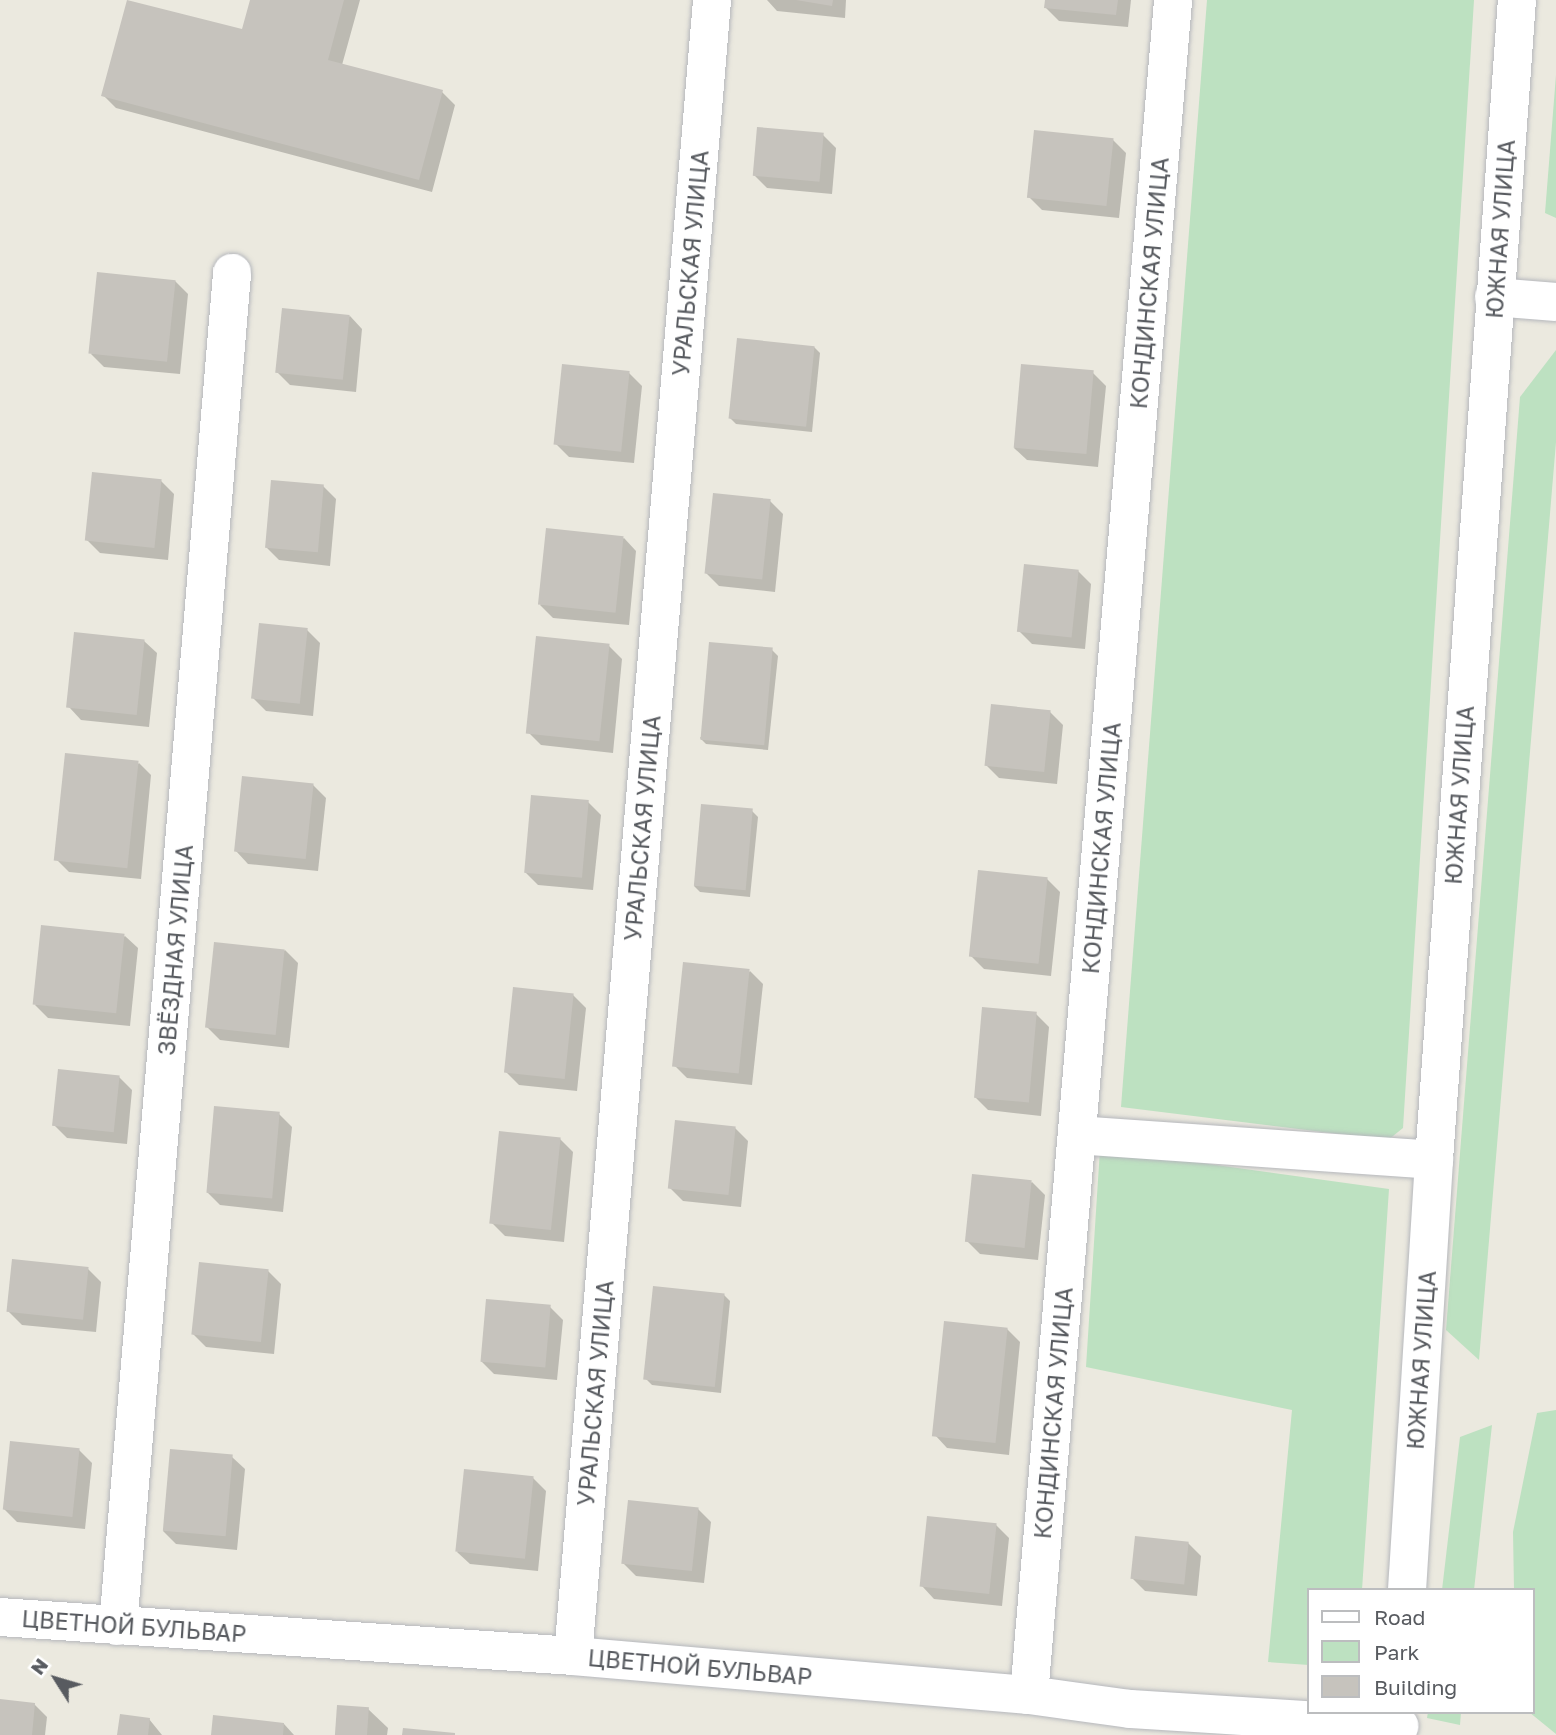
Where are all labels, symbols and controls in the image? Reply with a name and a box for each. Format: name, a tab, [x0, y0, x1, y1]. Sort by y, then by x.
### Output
street label: ЮЖНАЯ УЛИЦА	[1480, 138, 1520, 320]
street label: УРАЛЬСКАЯ УЛИЦА	[666, 149, 714, 377]
street label: КОНДИНСКАЯ УЛИЦА	[1124, 156, 1174, 410]
street label: ЮЖНАЯ УЛИЦА	[1439, 704, 1479, 886]
street label: УРАЛЬСКАЯ УЛИЦА	[618, 714, 666, 942]
street label: КОНДИНСКАЯ УЛИЦА	[1076, 721, 1126, 975]
street label: ЗВЁЗДНАЯ УЛИЦА	[152, 843, 198, 1057]
street label: ЮЖНАЯ УЛИЦА	[1401, 1269, 1441, 1451]
street label: УРАЛЬСКАЯ УЛИЦА	[571, 1279, 619, 1507]
street label: КОНДИНСКАЯ УЛИЦА	[1028, 1286, 1078, 1540]
legend	[1308, 1588, 1535, 1714]
street label: ЦВЕТНОЙ БУЛЬВАР	[21, 1604, 247, 1648]
text: Road	[1374, 1604, 1425, 1630]
text: Park	[1374, 1639, 1419, 1665]
street label: ЦВЕТНОЙ БУЛЬВАР	[587, 1643, 813, 1691]
north arrow	[21, 1644, 91, 1714]
text: N	[25, 1653, 52, 1679]
text: Building	[1374, 1674, 1457, 1700]

